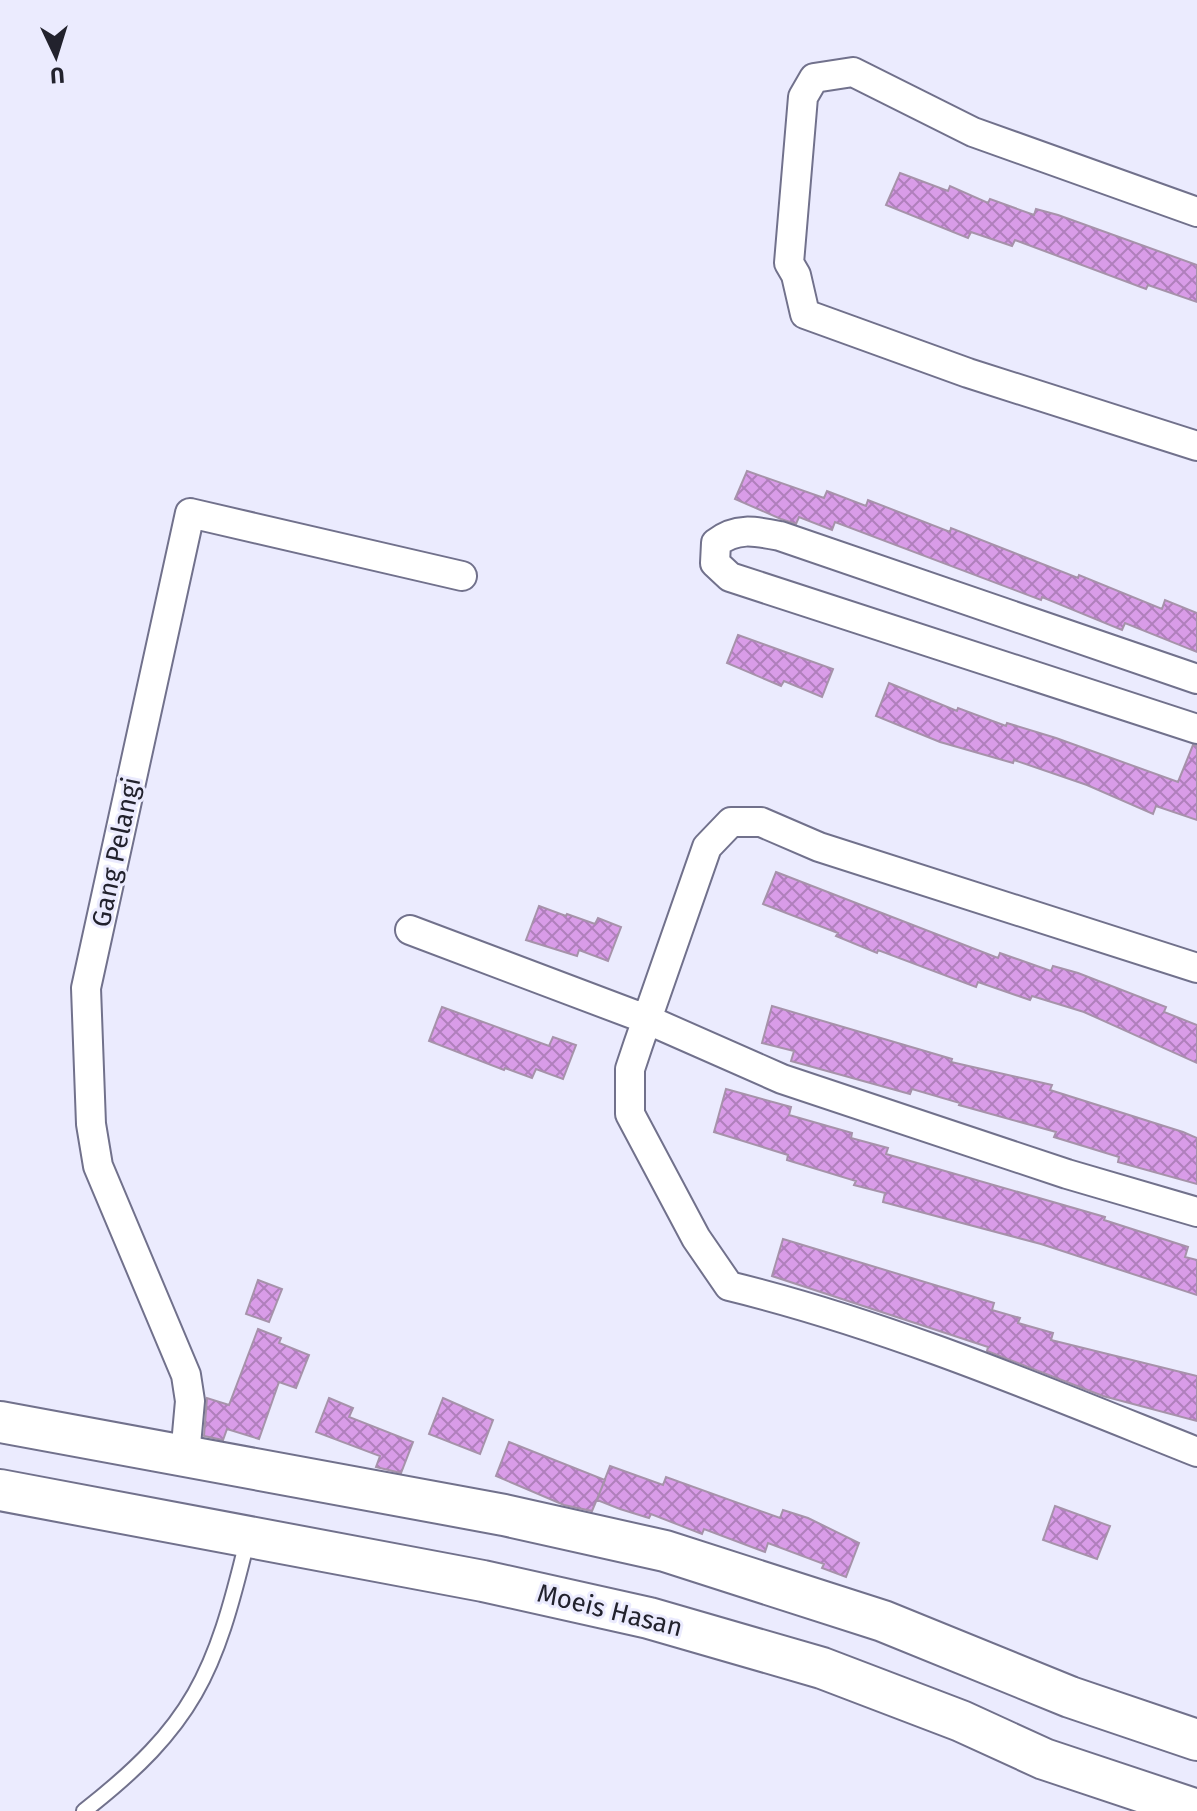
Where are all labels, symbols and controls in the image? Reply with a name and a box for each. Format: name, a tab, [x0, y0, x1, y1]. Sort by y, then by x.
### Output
north arrow	[16, 16, 96, 96]
text: U	[49, 61, 65, 89]
street label: Gang Pelangi	[85, 774, 147, 930]
street label: Moeis Hasan	[534, 1577, 686, 1644]

